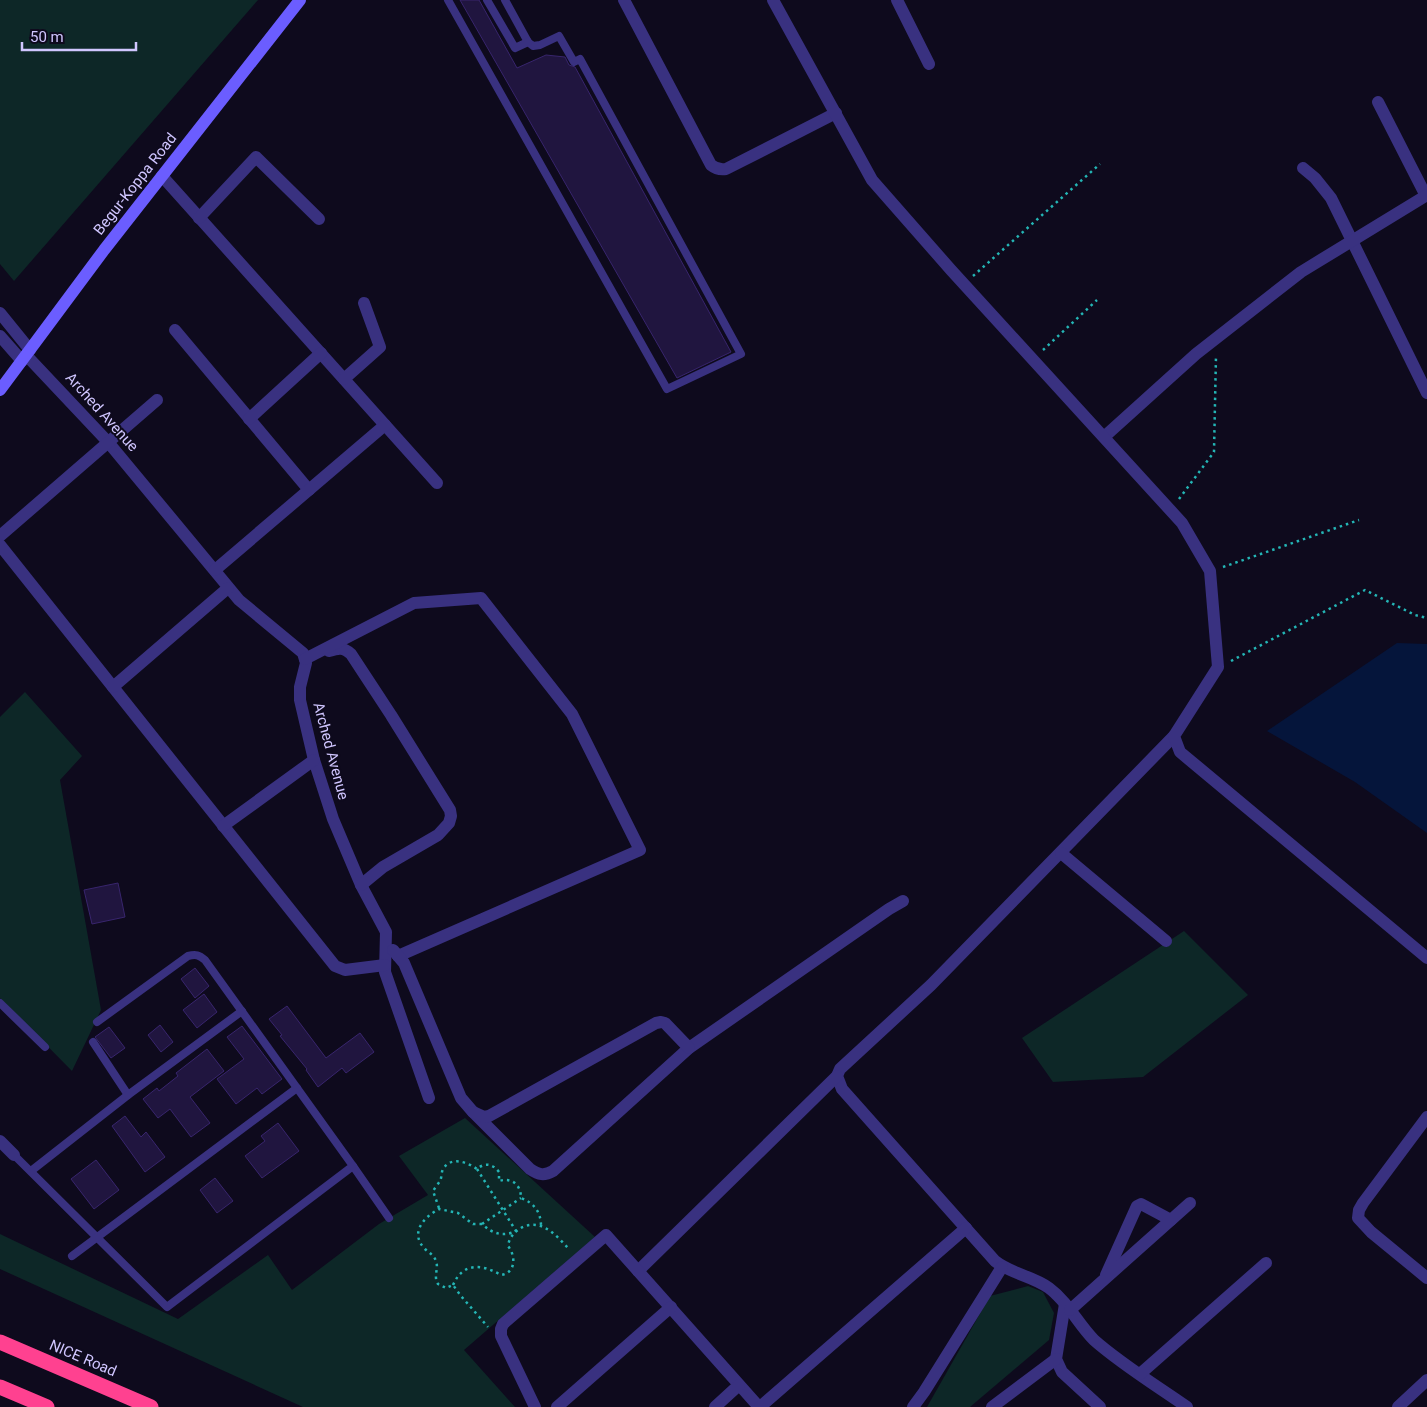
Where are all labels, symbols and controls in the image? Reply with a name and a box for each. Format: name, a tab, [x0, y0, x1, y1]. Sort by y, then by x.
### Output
scale bar	[22, 20, 136, 52]
text: 50 m	[30, 28, 64, 46]
street label: Begur-Koppa Road	[90, 130, 180, 238]
street label: Arched Avenue	[62, 369, 142, 455]
street label: Arched Avenue	[309, 700, 353, 802]
street label: NICE Road	[47, 1336, 119, 1380]

